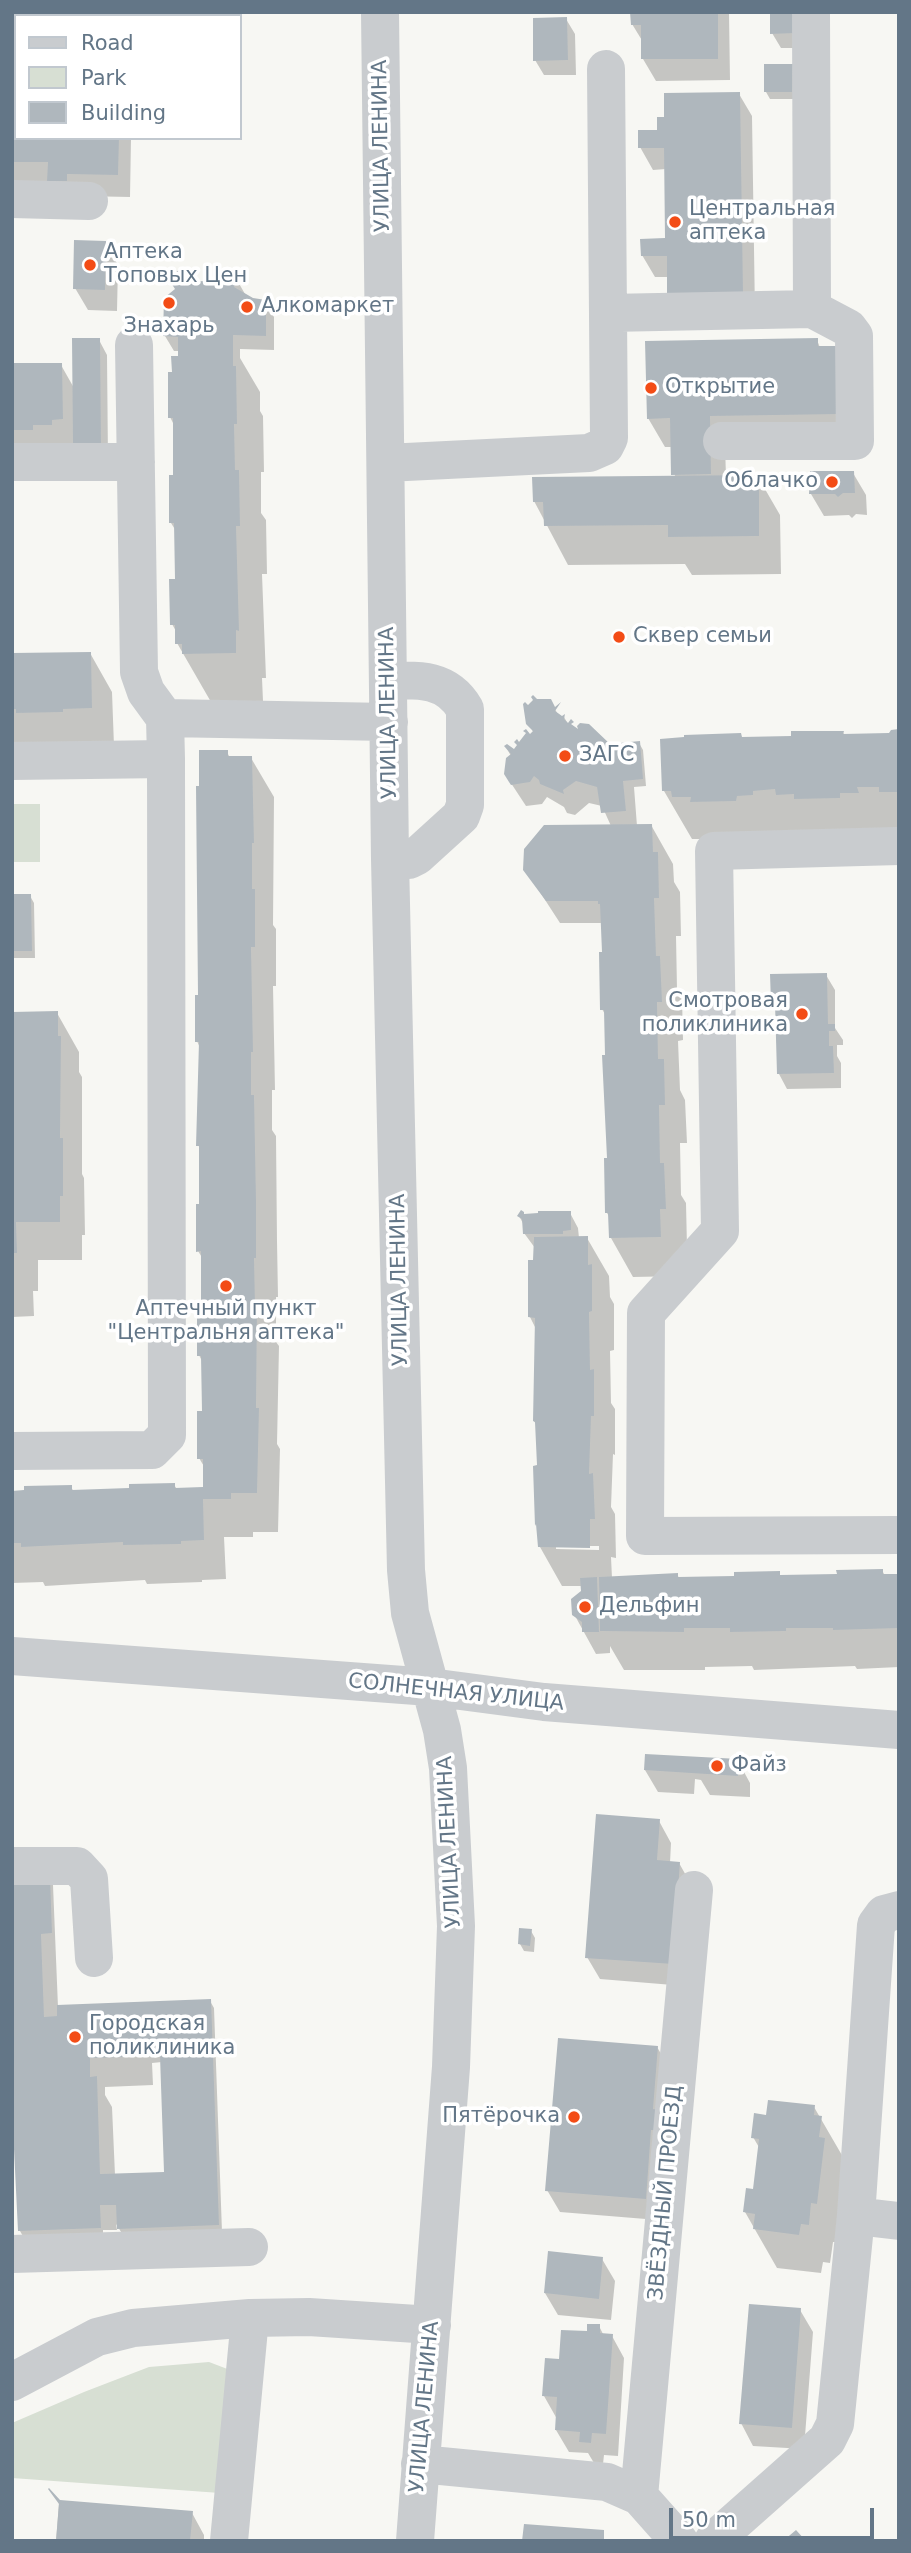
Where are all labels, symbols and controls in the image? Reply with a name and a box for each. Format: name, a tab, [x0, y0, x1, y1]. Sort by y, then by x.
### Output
legend	[14, 14, 242, 140]
text: Road	[81, 31, 134, 55]
street label: УЛИЦА ЛЕНИНА	[368, 60, 396, 232]
text: Park	[81, 66, 126, 90]
text: Building	[81, 101, 166, 125]
place label: Центральная аптека	[689, 197, 835, 247]
marker: Центральная аптека	[667, 214, 683, 230]
place label: Аптека Топовых Цен	[104, 240, 247, 290]
marker: Аптека Топовых Цен	[82, 257, 98, 273]
place label: Алкомаркет	[261, 294, 394, 320]
marker: Знахарь	[161, 295, 177, 311]
marker: Алкомаркет	[239, 299, 255, 315]
place label: Знахарь	[123, 314, 215, 340]
place label: Открытие	[665, 375, 775, 401]
marker: Открытие	[643, 380, 659, 396]
place label: Облачко	[724, 469, 818, 495]
marker: Облачко	[824, 474, 840, 490]
place label: Сквер семьи	[633, 624, 772, 650]
street label: УЛИЦА ЛЕНИНА	[375, 627, 403, 799]
marker: Сквер семьи	[611, 629, 627, 645]
place label: ЗАГС	[579, 743, 634, 769]
marker: ЗАГС	[557, 748, 573, 764]
place label: Смотровая поликлиника	[642, 989, 788, 1039]
marker: Смотровая поликлиника	[794, 1006, 810, 1022]
street label: УЛИЦА ЛЕНИНА	[386, 1194, 414, 1366]
marker: Аптечный пункт "Центральня аптека"	[218, 1278, 234, 1294]
place label: Аптечный пункт "Центральня аптека"	[108, 1297, 344, 1347]
place label: Дельфин	[599, 1594, 699, 1620]
marker: Дельфин	[577, 1599, 593, 1615]
street label: СОЛНЕЧНАЯ УЛИЦА	[347, 1669, 565, 1717]
place label: Файз	[731, 1753, 787, 1779]
street label: УЛИЦА ЛЕНИНА	[433, 1755, 467, 1929]
marker: Файз	[709, 1758, 725, 1774]
place label: Городская поликлиника	[89, 2012, 235, 2062]
marker: Городская поликлиника	[67, 2029, 83, 2045]
street label: ЗВЁЗДНЫЙ ПРОЕЗД	[644, 2084, 688, 2302]
place label: Пятёрочка	[442, 2104, 560, 2130]
marker: Пятёрочка	[566, 2109, 582, 2125]
street label: УЛИЦА ЛЕНИНА	[405, 2320, 445, 2494]
scale bar	[673, 2494, 878, 2538]
text: 50 m	[682, 2508, 736, 2532]

